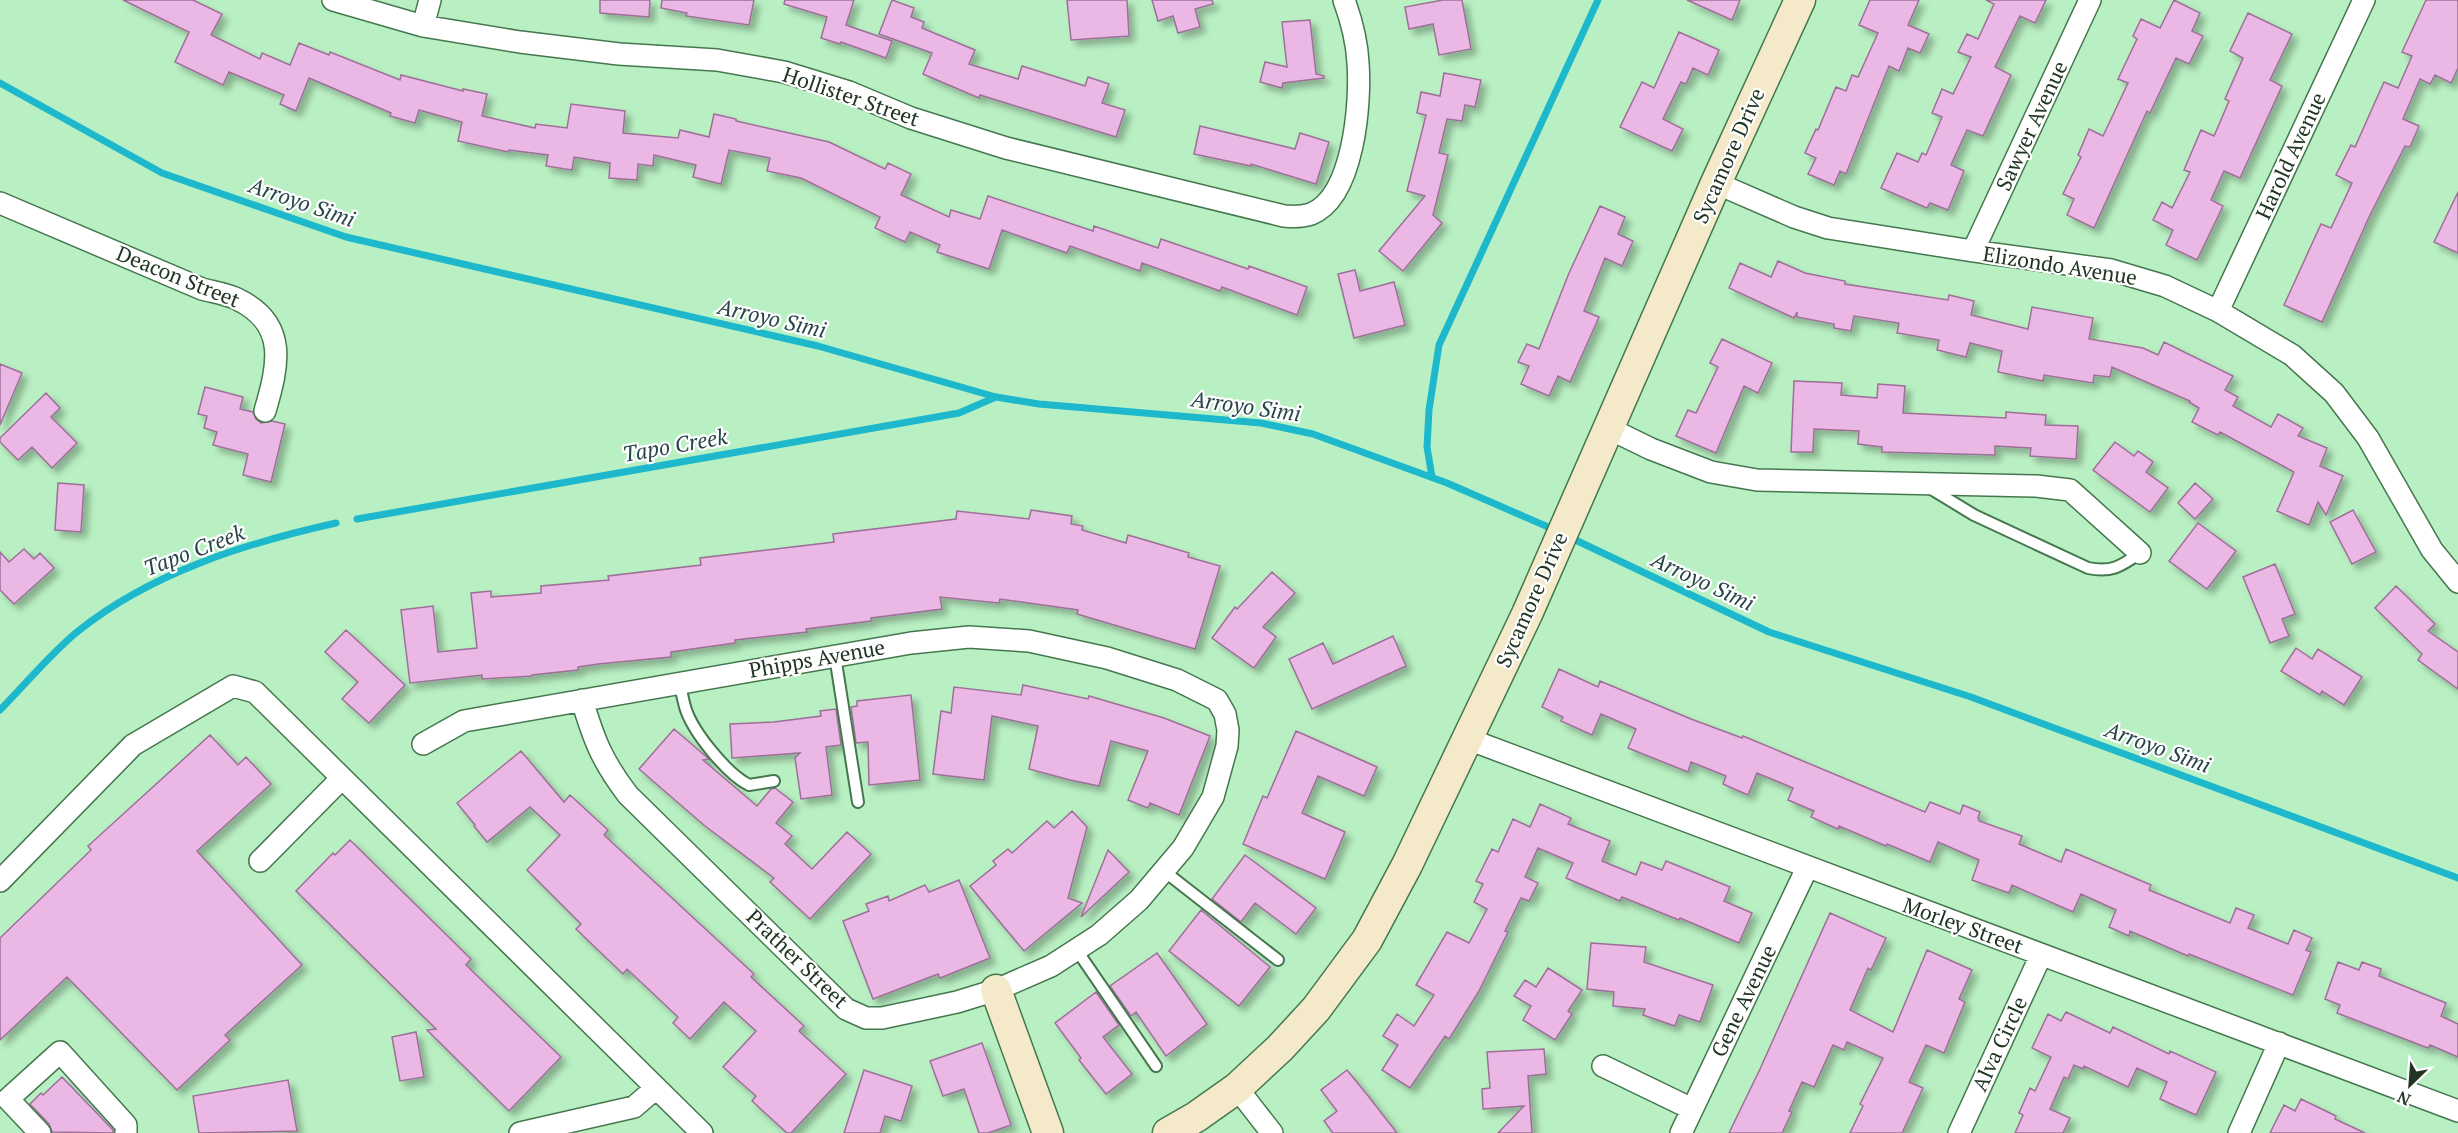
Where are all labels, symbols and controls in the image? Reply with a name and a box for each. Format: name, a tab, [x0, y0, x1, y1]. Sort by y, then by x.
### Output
street label: Sawyer Avenue	[1989, 56, 2073, 195]
street label: Hollister Street	[779, 60, 923, 133]
street label: Sycamore Drive	[1686, 83, 1770, 228]
street label: Harold Avenue	[2248, 88, 2332, 224]
water label: Arroyo Simi	[243, 169, 359, 233]
street label: Deacon Street	[113, 239, 244, 314]
street label: Elizondo Avenue	[1981, 239, 2139, 291]
water label: Arroyo Simi	[713, 291, 829, 344]
water label: Arroyo Simi	[1187, 383, 1303, 428]
water label: Tapo Creek	[620, 421, 730, 468]
water label: Tapo Creek	[139, 517, 249, 582]
street label: Sycamore Drive	[1489, 527, 1573, 672]
water label: Arroyo Simi	[1645, 543, 1759, 617]
street label: Phipps Avenue	[747, 632, 887, 684]
water label: Arroyo Simi	[2100, 713, 2215, 779]
street label: Morley Street	[1899, 890, 2028, 960]
street label: Prather Street	[741, 903, 855, 1014]
street label: Gene Avenue	[1704, 940, 1782, 1061]
street label: Alva Circle	[1965, 992, 2033, 1096]
north arrow	[2380, 1055, 2440, 1115]
text: N	[2394, 1086, 2414, 1111]

